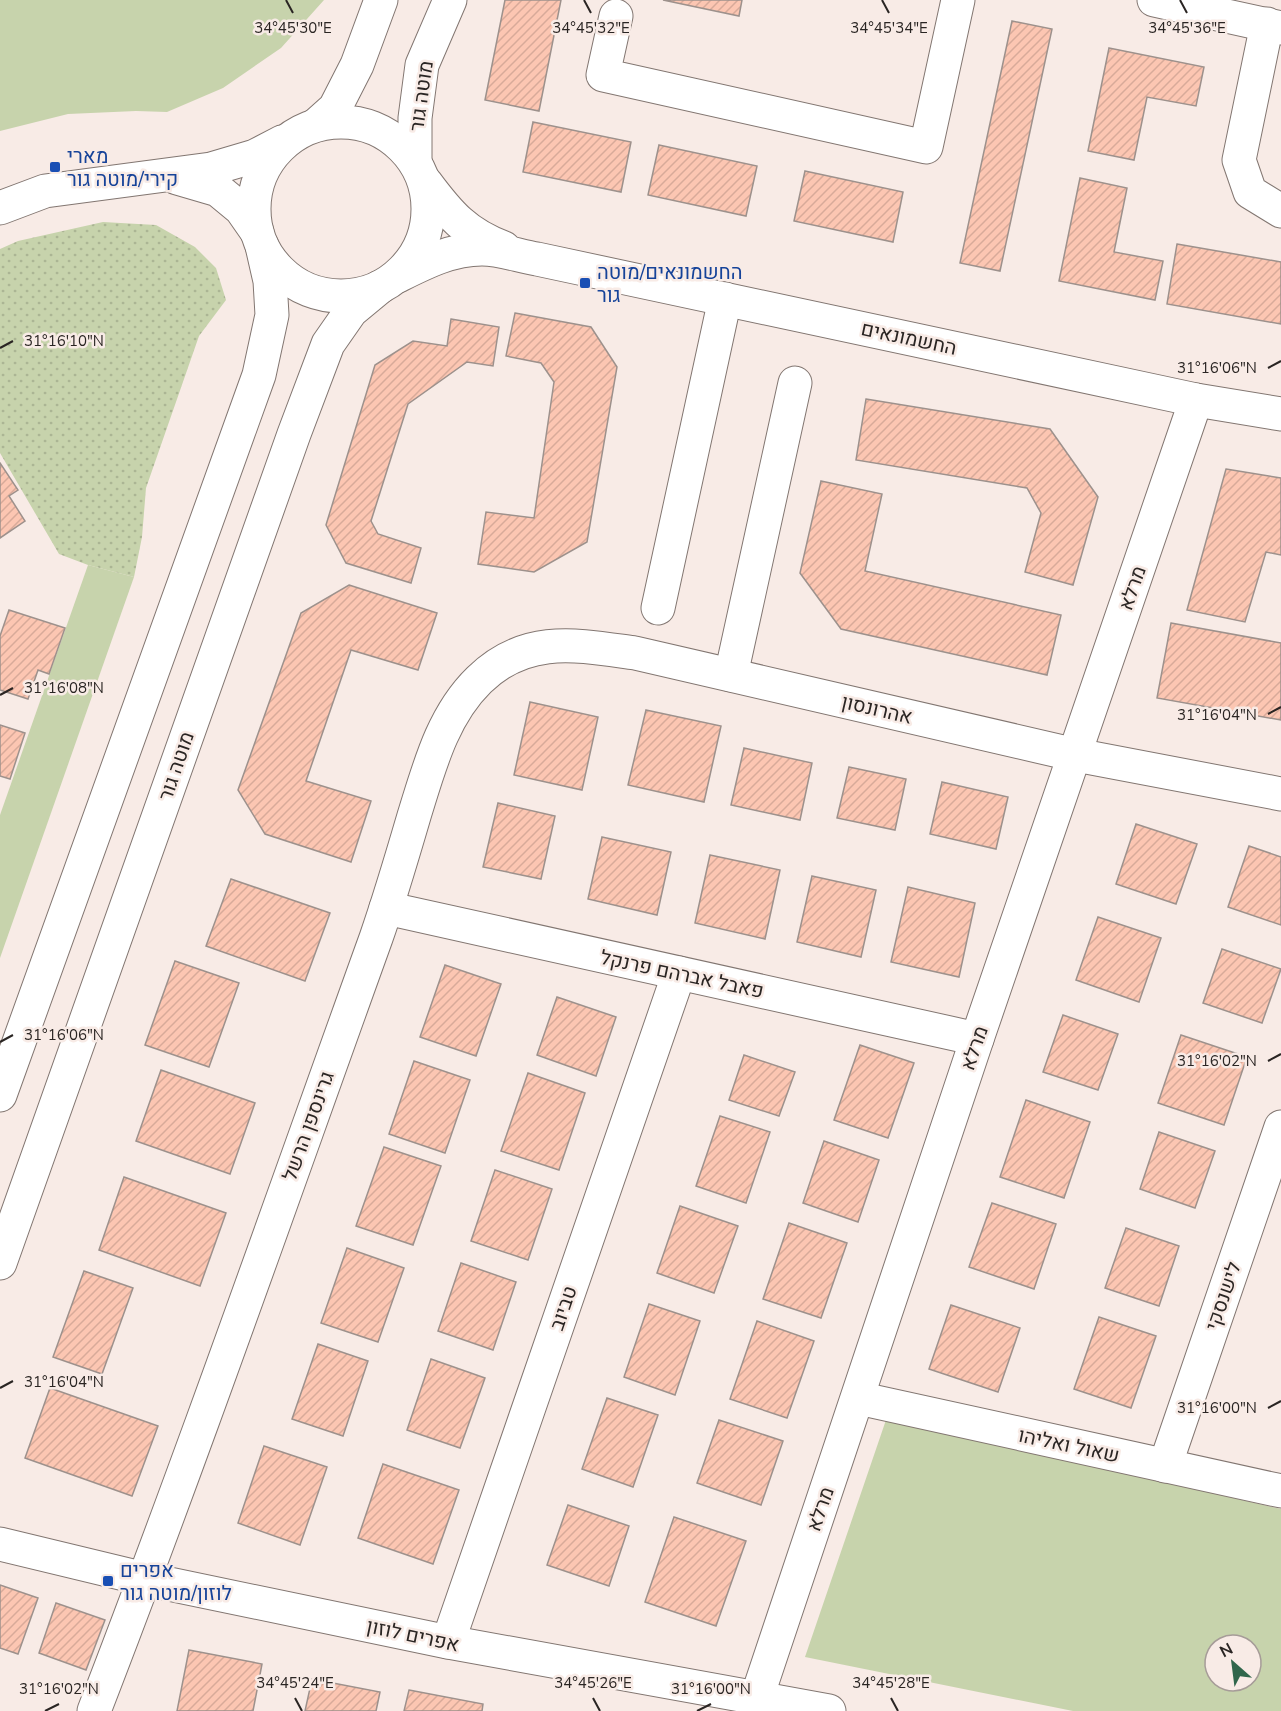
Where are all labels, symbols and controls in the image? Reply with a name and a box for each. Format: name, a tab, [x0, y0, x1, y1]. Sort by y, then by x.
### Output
text: 34°45'30"E	[254, 18, 332, 38]
text: 34°45'32"E	[552, 18, 630, 38]
text: 34°45'34"E	[850, 18, 928, 38]
text: 34°45'36"E	[1148, 18, 1226, 38]
street label: מוטה גור	[403, 59, 440, 133]
place label: מארי קירי/מוטה גור	[67, 143, 178, 193]
marker: מארי קירי/מוטה גור	[48, 160, 62, 174]
place label: החשמונאים/מוטה גור	[597, 259, 743, 309]
marker: החשמונאים/מוטה גור	[578, 276, 592, 290]
street label: החשמונאים	[859, 315, 959, 362]
text: 31°16'10"N	[24, 331, 104, 351]
text: 31°16'06"N	[1177, 358, 1257, 378]
street label: מרלא	[1112, 562, 1153, 614]
text: 31°16'08"N	[24, 678, 104, 698]
street label: אהרונסון	[839, 688, 915, 731]
text: 31°16'04"N	[1177, 705, 1257, 725]
street label: מוטה גור	[152, 728, 201, 804]
street label: פאבל אברהם פרנקל	[598, 944, 766, 1005]
street label: מרלא	[954, 1022, 995, 1074]
text: 31°16'06"N	[24, 1025, 104, 1045]
text: 31°16'02"N	[1177, 1051, 1257, 1071]
street label: גרינספן הרשל	[276, 1068, 341, 1185]
street label: לישנסקי	[1199, 1258, 1248, 1334]
street label: טביוב	[543, 1282, 584, 1334]
text: 31°16'04"N	[24, 1372, 104, 1392]
text: 31°16'00"N	[1177, 1398, 1257, 1418]
street label: שאול ואליהו	[1016, 1422, 1122, 1469]
street label: מרלא	[800, 1483, 841, 1535]
place label: אפרים לוזון/מוטה גור	[120, 1557, 232, 1607]
marker: אפרים לוזון/מוטה גור	[101, 1574, 115, 1588]
street label: אפרים לוזון	[364, 1613, 462, 1658]
north arrow	[1203, 1633, 1263, 1693]
text: N	[1216, 1638, 1237, 1663]
text: 34°45'24"E	[256, 1673, 334, 1693]
text: 34°45'26"E	[554, 1673, 632, 1693]
text: 34°45'28"E	[852, 1673, 930, 1693]
text: 31°16'02"N	[19, 1679, 99, 1699]
text: 31°16'00"N	[671, 1679, 751, 1699]

